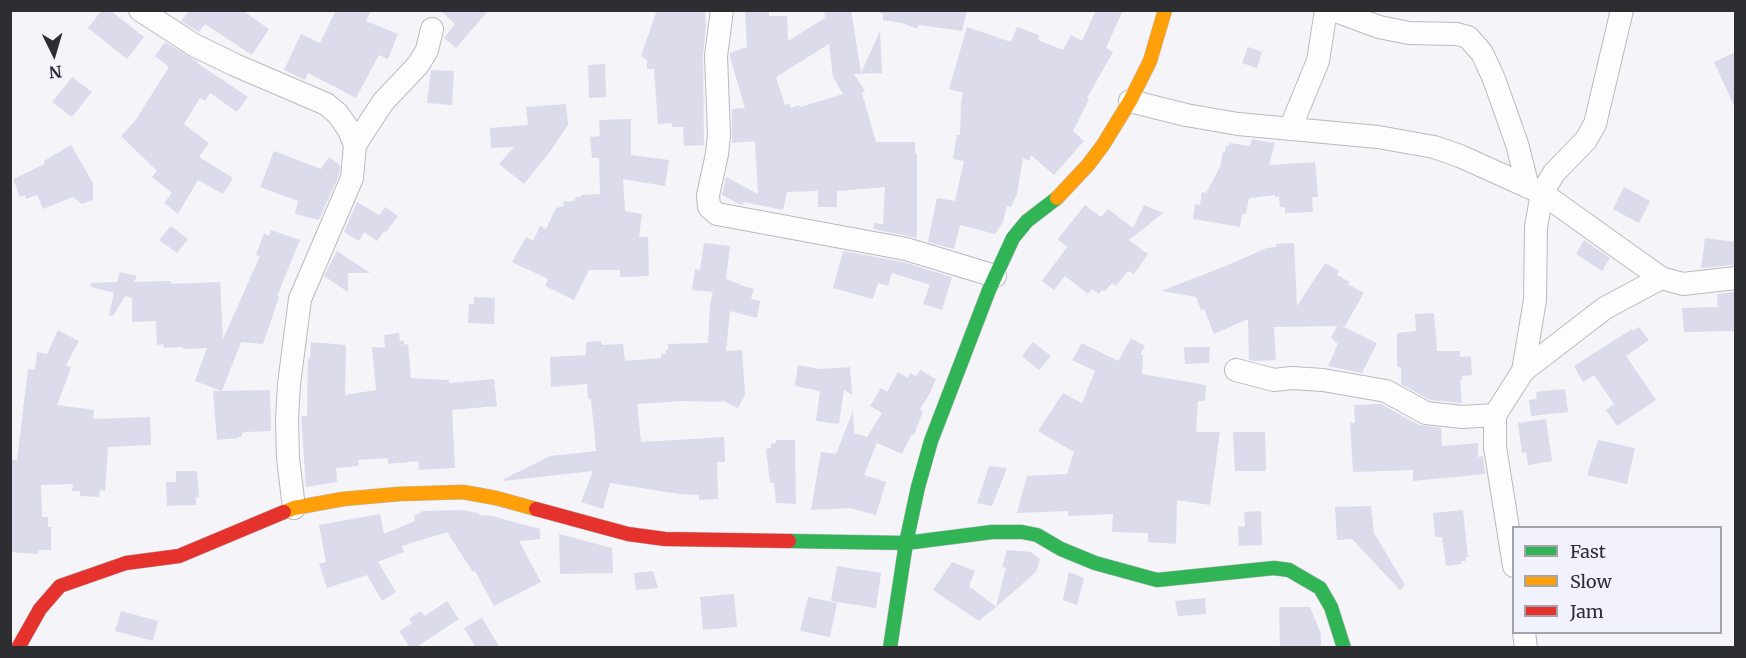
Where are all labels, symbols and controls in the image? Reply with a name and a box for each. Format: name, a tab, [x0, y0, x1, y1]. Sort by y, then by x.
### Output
north arrow	[24, 24, 84, 84]
text: N	[48, 61, 63, 82]
legend	[1512, 526, 1722, 634]
text: Fast	[1570, 540, 1606, 563]
text: Slow	[1570, 570, 1612, 593]
text: Jam	[1570, 600, 1604, 623]

